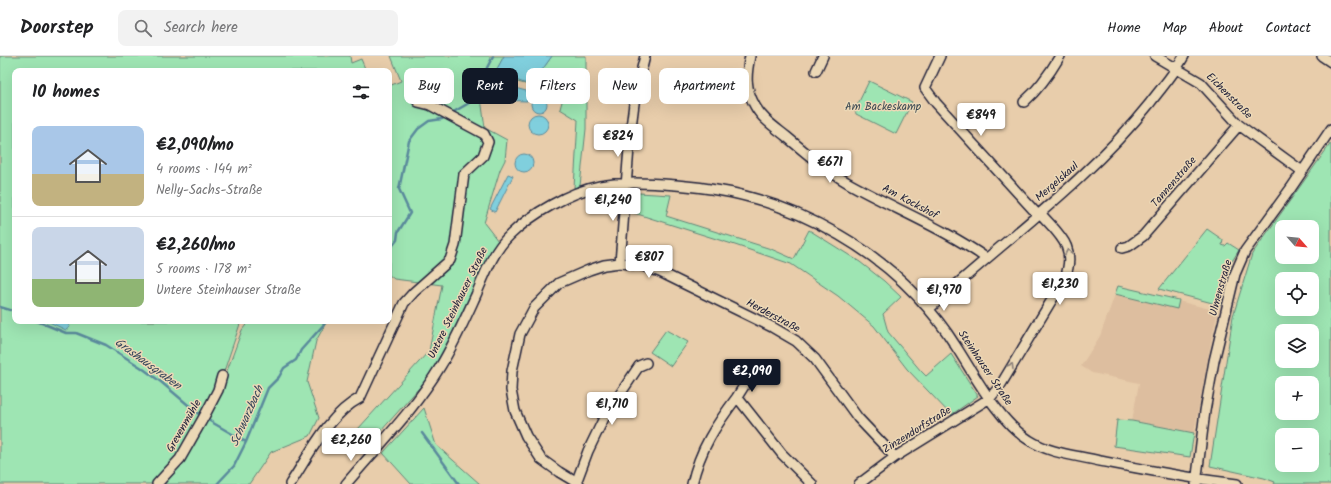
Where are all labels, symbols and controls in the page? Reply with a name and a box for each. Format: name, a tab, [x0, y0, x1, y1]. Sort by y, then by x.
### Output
search box	[118, 10, 398, 46]
text: Doorstep	[20, 13, 94, 43]
text: Search here	[164, 16, 238, 40]
icon: search	[132, 17, 154, 39]
text: Home	[1107, 17, 1141, 39]
text: Map	[1163, 17, 1187, 39]
text: About	[1209, 17, 1243, 39]
text: Contact	[1265, 17, 1311, 39]
chip: Buy	[404, 68, 454, 104]
chip: Rent	[462, 68, 518, 104]
chip: Filters	[526, 68, 590, 104]
chip: New	[598, 68, 651, 104]
chip: Apartment	[659, 68, 749, 104]
street label: Eichenstraße	[1201, 68, 1257, 124]
text: 10 homes	[32, 79, 100, 106]
icon: filters	[350, 81, 372, 103]
park label: Am Backeskamp	[845, 98, 922, 116]
pin: €849	[957, 103, 1005, 137]
text: €849	[966, 105, 996, 126]
pin: €824	[594, 124, 642, 158]
text: €824	[603, 126, 633, 147]
text: €2,090/mo	[156, 132, 234, 159]
icon: home	[64, 142, 112, 190]
pin: €671	[806, 150, 854, 184]
text: €671	[817, 152, 843, 173]
street label: Tannenstraße	[1147, 152, 1201, 212]
street label: Mergelskaul	[1031, 158, 1083, 206]
text: 4 rooms · 144 m²	[156, 159, 252, 180]
text: Nelly-Sachs-Straße	[156, 180, 262, 201]
street label: Am Kockshof	[879, 180, 943, 225]
pin: €1,240	[580, 188, 646, 222]
text: €1,240	[595, 190, 631, 211]
north arrow	[1275, 220, 1319, 264]
map controls	[1275, 220, 1319, 472]
text: €2,260/mo	[156, 232, 235, 259]
icon: home	[64, 243, 112, 291]
street label: Untere Steinhauser Straße	[423, 244, 493, 362]
pin: €807	[625, 245, 673, 279]
text: €807	[635, 247, 663, 268]
one-way arrow	[1065, 249, 1073, 255]
street label: Ulmenstraße	[1204, 258, 1238, 318]
text: 5 rooms · 178 m²	[156, 259, 251, 280]
pin: €1,230	[1027, 272, 1093, 306]
button: locate	[1275, 272, 1319, 316]
text: €1,230	[1042, 274, 1078, 295]
pin: €1,970	[911, 278, 977, 312]
text: Untere Steinhauser Straße	[156, 280, 301, 301]
text: €1,970	[927, 280, 961, 301]
street label: Herderstraße	[743, 294, 803, 338]
button: layers	[1275, 324, 1319, 368]
street label: Steinhauser Straße	[953, 327, 1017, 409]
water label: Grashausgraben	[111, 333, 187, 396]
pin: €2,090	[719, 359, 785, 393]
text: €2,090	[732, 361, 772, 382]
one-way arrow	[1007, 363, 1014, 370]
button: +	[1275, 376, 1319, 420]
water label: Schwarzbach	[225, 381, 269, 449]
pin: €1,710	[579, 392, 645, 426]
text: €1,710	[596, 394, 628, 415]
street label: Grevenmühle	[162, 396, 206, 456]
street label: Zinzendorfstraße	[879, 402, 955, 458]
pin: €2,260	[318, 428, 384, 462]
button: −	[1275, 428, 1319, 472]
text: €2,260	[331, 430, 371, 451]

